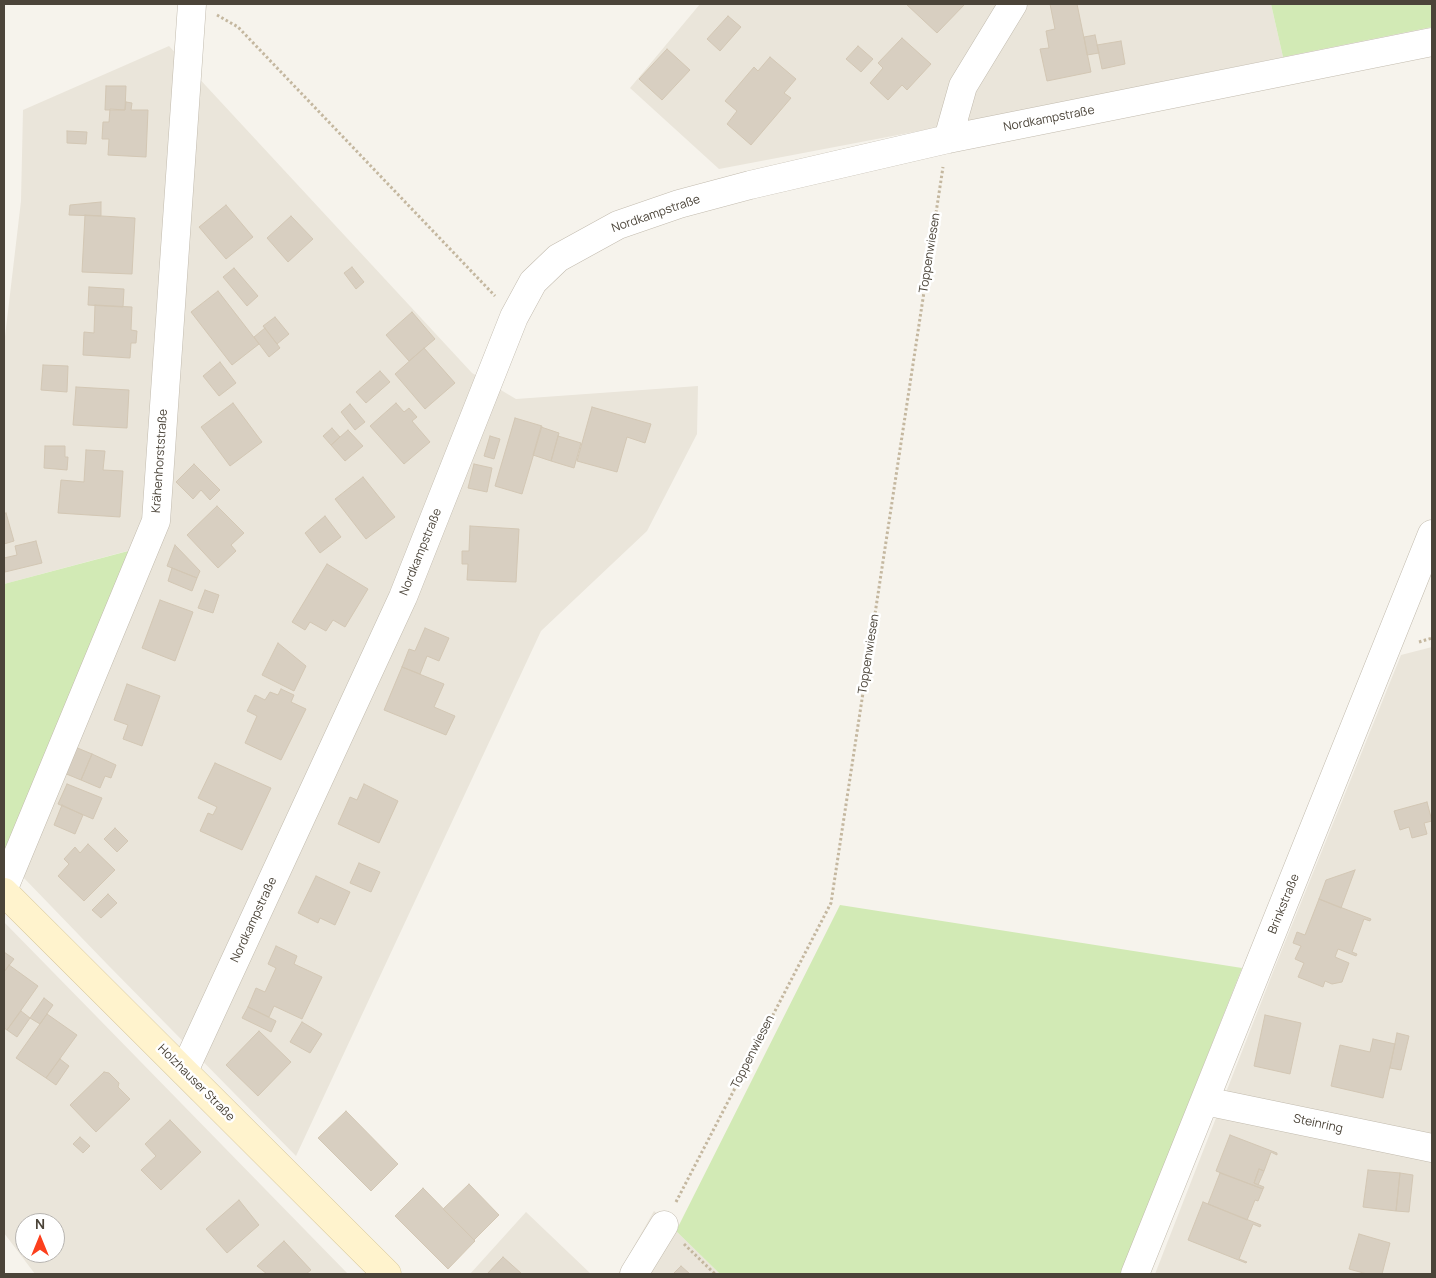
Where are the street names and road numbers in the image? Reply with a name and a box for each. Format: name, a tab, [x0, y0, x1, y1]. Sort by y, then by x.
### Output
street label: Nordkampstraße	[1002, 103, 1096, 135]
street label: Nordkampstraße	[610, 192, 702, 236]
street label: Toppenwiesen	[917, 212, 943, 294]
street label: Krähenhorststraße	[149, 408, 171, 514]
street label: Nordkampstraße	[397, 506, 445, 598]
street label: Toppenwiesen	[856, 613, 882, 695]
street label: Brinkstraße	[1265, 872, 1303, 936]
street label: Nordkampstraße	[228, 875, 280, 965]
street label: Toppenwiesen	[728, 1013, 778, 1091]
street label: Holzhauser Straße	[155, 1042, 237, 1124]
street label: Steinring	[1292, 1112, 1344, 1136]

